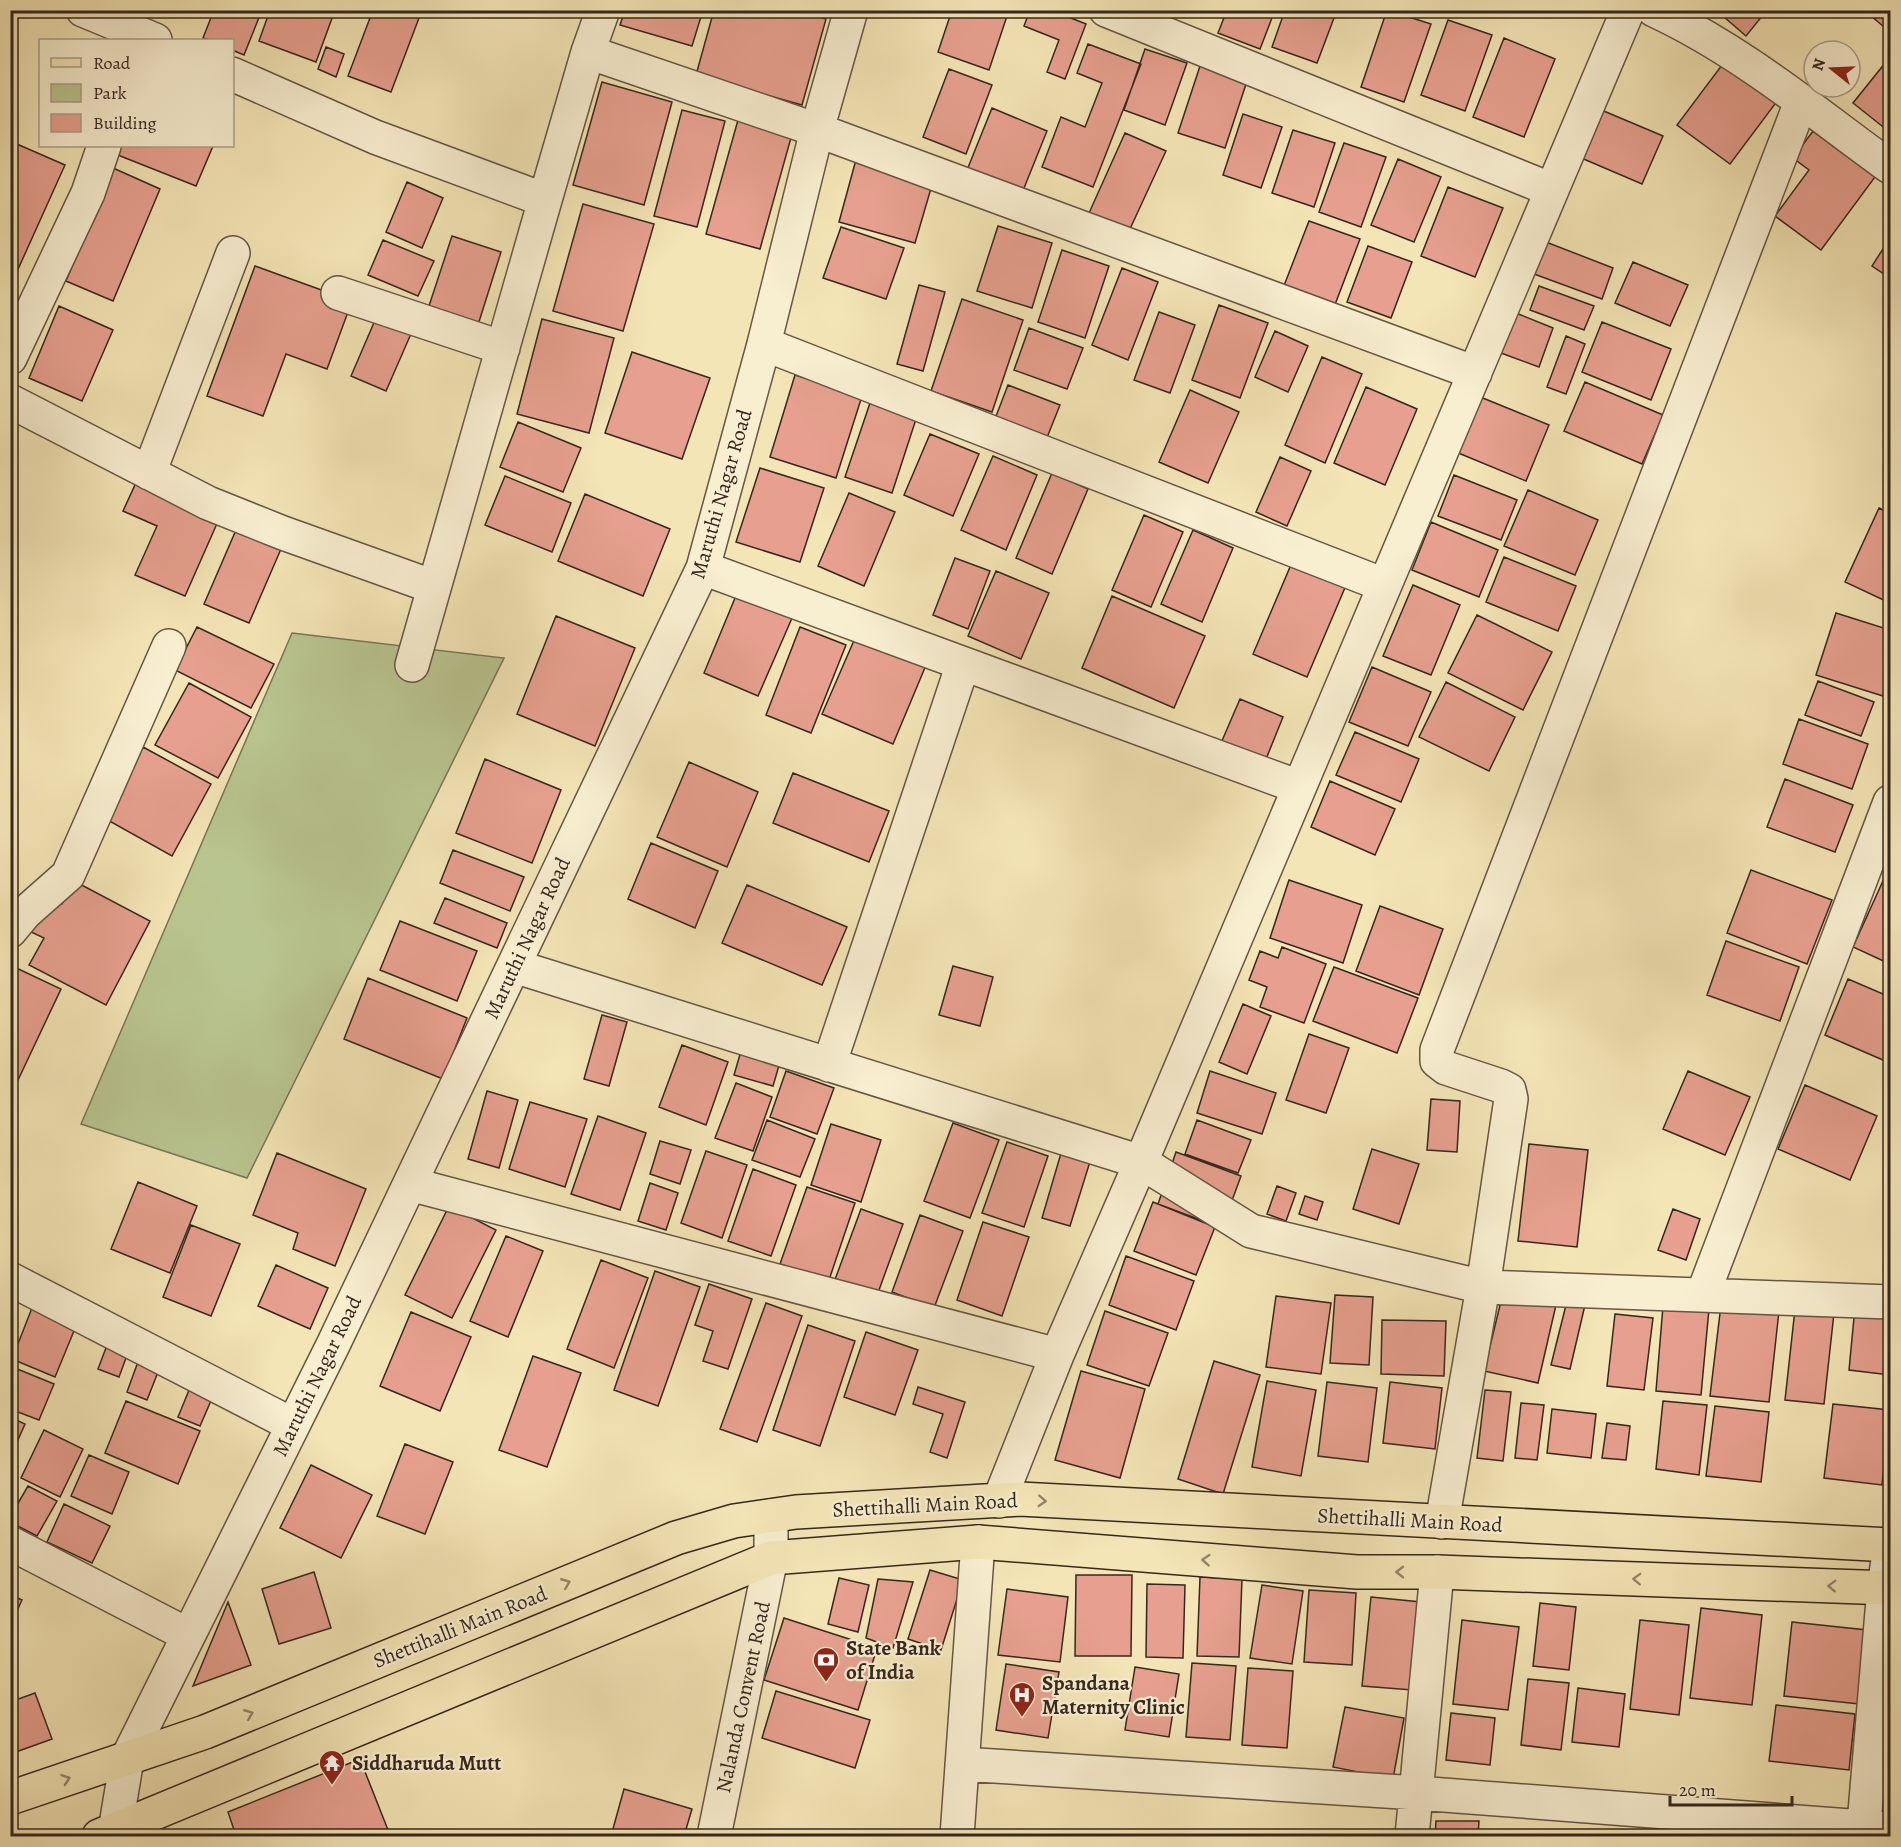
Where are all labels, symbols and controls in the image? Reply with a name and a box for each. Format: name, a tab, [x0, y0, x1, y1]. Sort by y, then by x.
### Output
legend	[39, 39, 234, 147]
north arrow	[1802, 39, 1862, 99]
text: Road	[93, 51, 131, 75]
text: N	[1806, 55, 1831, 74]
text: Park	[93, 81, 127, 105]
text: Building	[93, 111, 157, 135]
street label: Maruthi Nagar Road	[683, 405, 759, 582]
street label: Maruthi Nagar Road	[477, 852, 577, 1023]
street label: Maruthi Nagar Road	[266, 1290, 368, 1461]
street label: Shettihalli Main Road	[832, 1486, 1019, 1524]
one-way arrow	[1038, 1494, 1047, 1507]
street label: Shettihalli Main Road	[1317, 1501, 1504, 1539]
one-way arrow	[1201, 1554, 1210, 1567]
one-way arrow	[1396, 1566, 1405, 1578]
one-way arrow	[1633, 1573, 1642, 1585]
one-way arrow	[559, 1578, 570, 1590]
street label: Shettihalli Main Road	[369, 1579, 552, 1675]
one-way arrow	[1828, 1580, 1837, 1592]
street label: Nalanda Convent Road	[709, 1598, 777, 1795]
place label: State Bank of India	[846, 1634, 941, 1686]
bank icon: State Bank of India	[811, 1645, 841, 1683]
place label: Spandana Maternity Clinic	[1042, 1669, 1185, 1721]
hospital icon: Spandana Maternity Clinic	[1007, 1680, 1037, 1718]
one-way arrow	[243, 1709, 254, 1721]
temple icon: Siddharuda Mutt	[317, 1748, 347, 1786]
place label: Siddharuda Mutt	[352, 1749, 501, 1777]
scale bar	[1670, 1769, 1792, 1807]
one-way arrow	[60, 1774, 71, 1787]
text: 20 m	[1679, 1778, 1716, 1802]

